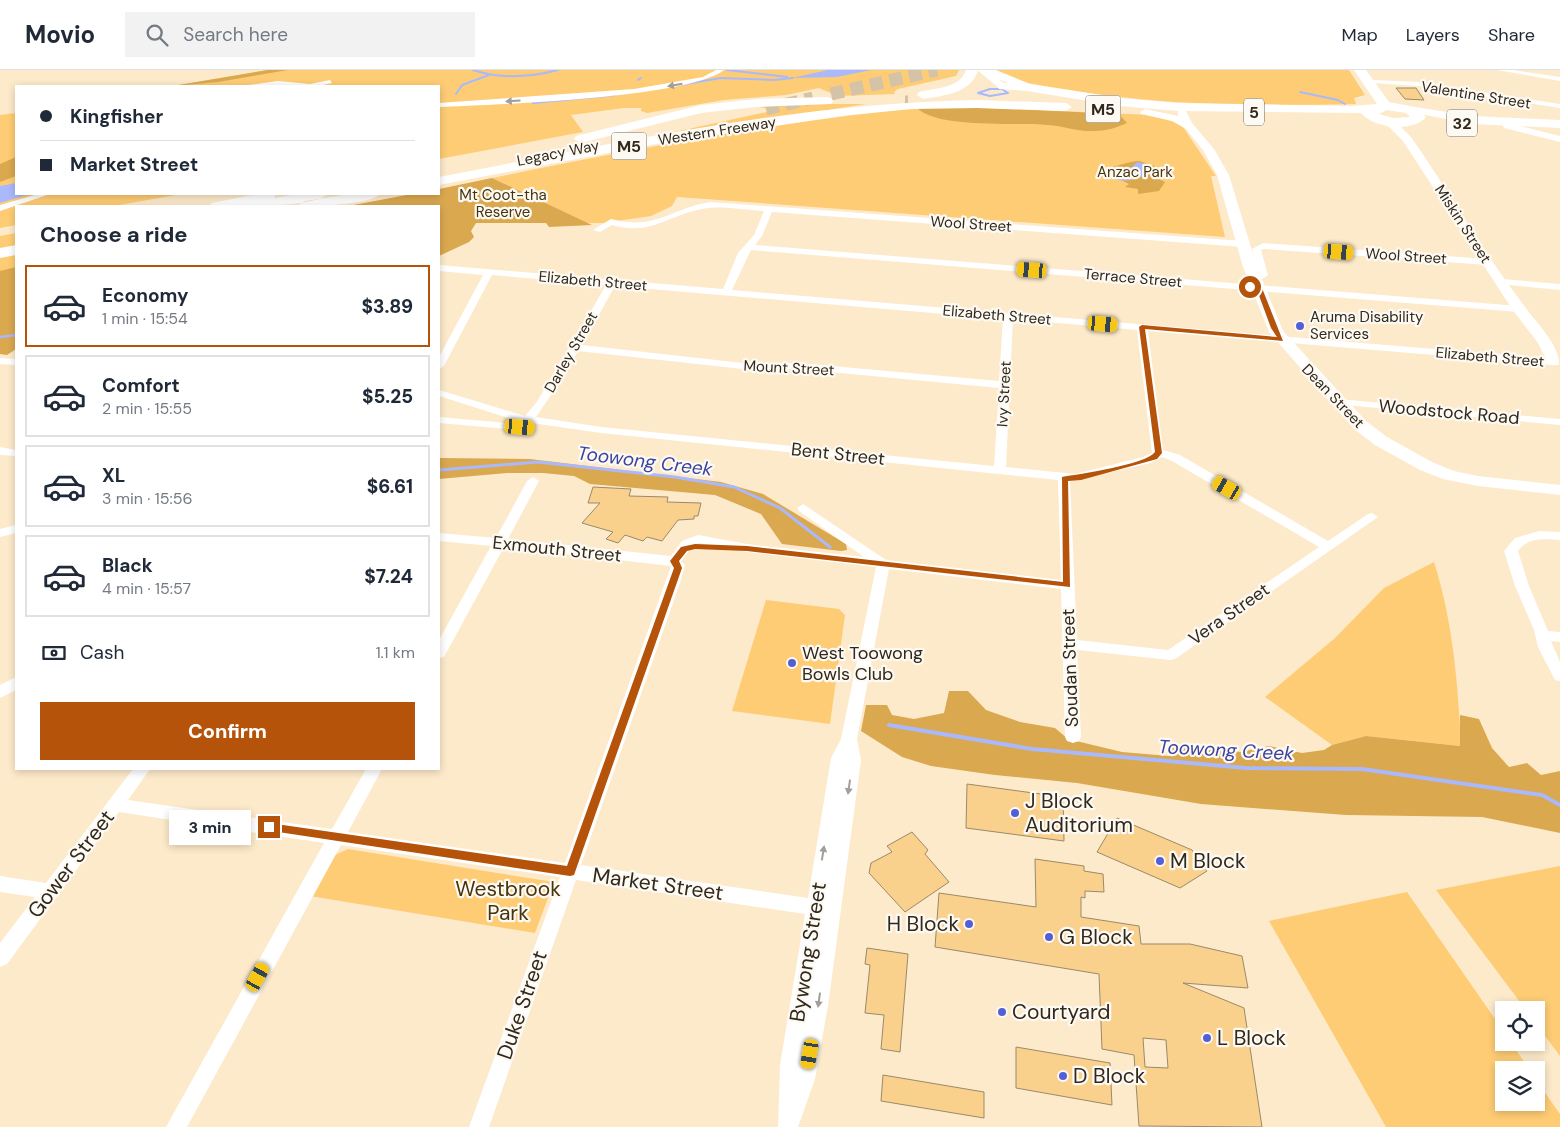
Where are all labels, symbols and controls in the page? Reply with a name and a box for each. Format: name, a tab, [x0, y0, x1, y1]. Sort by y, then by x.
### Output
search box	[125, 12, 475, 57]
text: Movio	[25, 19, 95, 50]
icon: search	[143, 21, 171, 49]
text: Search here	[183, 22, 288, 47]
text: Map	[1342, 23, 1378, 47]
text: Layers	[1406, 23, 1460, 47]
text: Share	[1488, 23, 1535, 47]
street label: Valentine Street	[1420, 76, 1532, 114]
one-way arrow	[667, 81, 683, 89]
road number: M5	[1086, 96, 1120, 122]
one-way arrow	[505, 97, 521, 105]
road number: 5	[1244, 98, 1264, 126]
text: Kingfisher	[70, 104, 163, 129]
road number: 32	[1447, 110, 1477, 136]
street label: Western Freeway	[657, 112, 778, 150]
road number: M5	[612, 132, 646, 160]
street label: Legacy Way	[515, 135, 602, 171]
text: Market Street	[70, 152, 198, 177]
park label: Anzac Park	[1097, 162, 1173, 182]
street label: Miskin Street	[1430, 181, 1496, 267]
park label: Mt Coot-tha Reserve	[459, 185, 547, 222]
street label: Wool Street	[930, 211, 1012, 237]
text: Choose a ride	[40, 220, 188, 249]
car	[1323, 243, 1354, 261]
street label: Wool Street	[1365, 243, 1447, 269]
car	[1016, 261, 1047, 279]
street label: Terrace Street	[1083, 264, 1183, 292]
street label: Elizabeth Street	[538, 266, 648, 296]
route start	[1239, 276, 1261, 298]
text: Economy	[102, 283, 189, 308]
icon: car	[42, 284, 87, 329]
text: $3.89	[361, 294, 413, 319]
street label: Elizabeth Street	[942, 300, 1052, 330]
place label: Aruma Disability Services	[1310, 307, 1424, 344]
text: 1 min · 15:54	[102, 308, 188, 329]
street label: Darley Street	[540, 308, 602, 396]
car	[1087, 315, 1118, 333]
marker: Aruma Disability Services	[1294, 320, 1306, 332]
street label: Elizabeth Street	[1435, 342, 1545, 372]
street label: Mount Street	[743, 356, 835, 380]
street label: Ivy Street	[992, 360, 1016, 428]
street label: Dean Street	[1297, 360, 1369, 433]
text: Comfort	[102, 373, 180, 398]
icon: car	[42, 374, 87, 419]
text: $5.25	[362, 384, 413, 409]
street label: Woodstock Road	[1378, 394, 1520, 430]
text: 2 min · 15:55	[102, 398, 192, 419]
car	[504, 418, 535, 436]
street label: Bent Street	[790, 437, 886, 471]
water label: Toowong Creek	[576, 440, 714, 482]
text: XL	[102, 463, 125, 488]
icon: car	[42, 464, 87, 509]
text: $6.61	[367, 474, 413, 499]
car	[1210, 474, 1243, 502]
text: 3 min · 15:56	[102, 488, 192, 509]
street label: Exmouth Street	[491, 530, 623, 568]
text: Black	[102, 553, 153, 578]
icon: car	[42, 554, 87, 599]
text: $7.24	[364, 564, 413, 589]
street label: Vera Street	[1184, 577, 1274, 651]
text: 4 min · 15:57	[102, 578, 191, 599]
street label: Soudan Street	[1056, 608, 1084, 728]
icon: cash	[40, 639, 68, 667]
text: Cash	[80, 640, 124, 665]
place label: West Toowong Bowls Club	[802, 641, 923, 686]
text: 1.1 km	[376, 642, 415, 663]
marker: West Toowong Bowls Club	[786, 657, 798, 669]
button: Confirm	[40, 702, 415, 760]
water label: Toowong Creek	[1158, 734, 1295, 766]
one-way arrow	[845, 779, 853, 795]
place label: J Block Auditorium	[1025, 787, 1133, 839]
street label: Gower Street	[21, 804, 121, 924]
marker: J Block Auditorium	[1009, 807, 1021, 819]
callout: 3 min	[169, 810, 252, 844]
route end	[258, 816, 280, 838]
text: 3 min	[189, 817, 231, 838]
one-way arrow	[819, 845, 827, 861]
place label: M Block	[1170, 847, 1246, 875]
marker: M Block	[1154, 855, 1166, 867]
street label: Market Street	[591, 861, 725, 907]
park label: Westbrook Park	[455, 875, 561, 927]
street label: Bywong Street	[783, 880, 833, 1024]
place label: H Block	[887, 910, 959, 938]
marker: H Block	[963, 918, 975, 930]
place label: G Block	[1059, 923, 1133, 951]
marker: G Block	[1043, 931, 1055, 943]
street label: Duke Street	[490, 947, 554, 1063]
car	[244, 960, 271, 994]
one-way arrow	[815, 992, 823, 1008]
place label: Courtyard	[1012, 998, 1111, 1026]
map controls	[1495, 1001, 1545, 1111]
button: locate	[1495, 1001, 1545, 1051]
marker: Courtyard	[996, 1006, 1008, 1018]
place label: L Block	[1217, 1024, 1286, 1052]
marker: L Block	[1201, 1032, 1213, 1044]
car	[800, 1038, 819, 1070]
button: layers	[1495, 1061, 1545, 1111]
place label: D Block	[1073, 1062, 1146, 1090]
marker: D Block	[1057, 1070, 1069, 1082]

